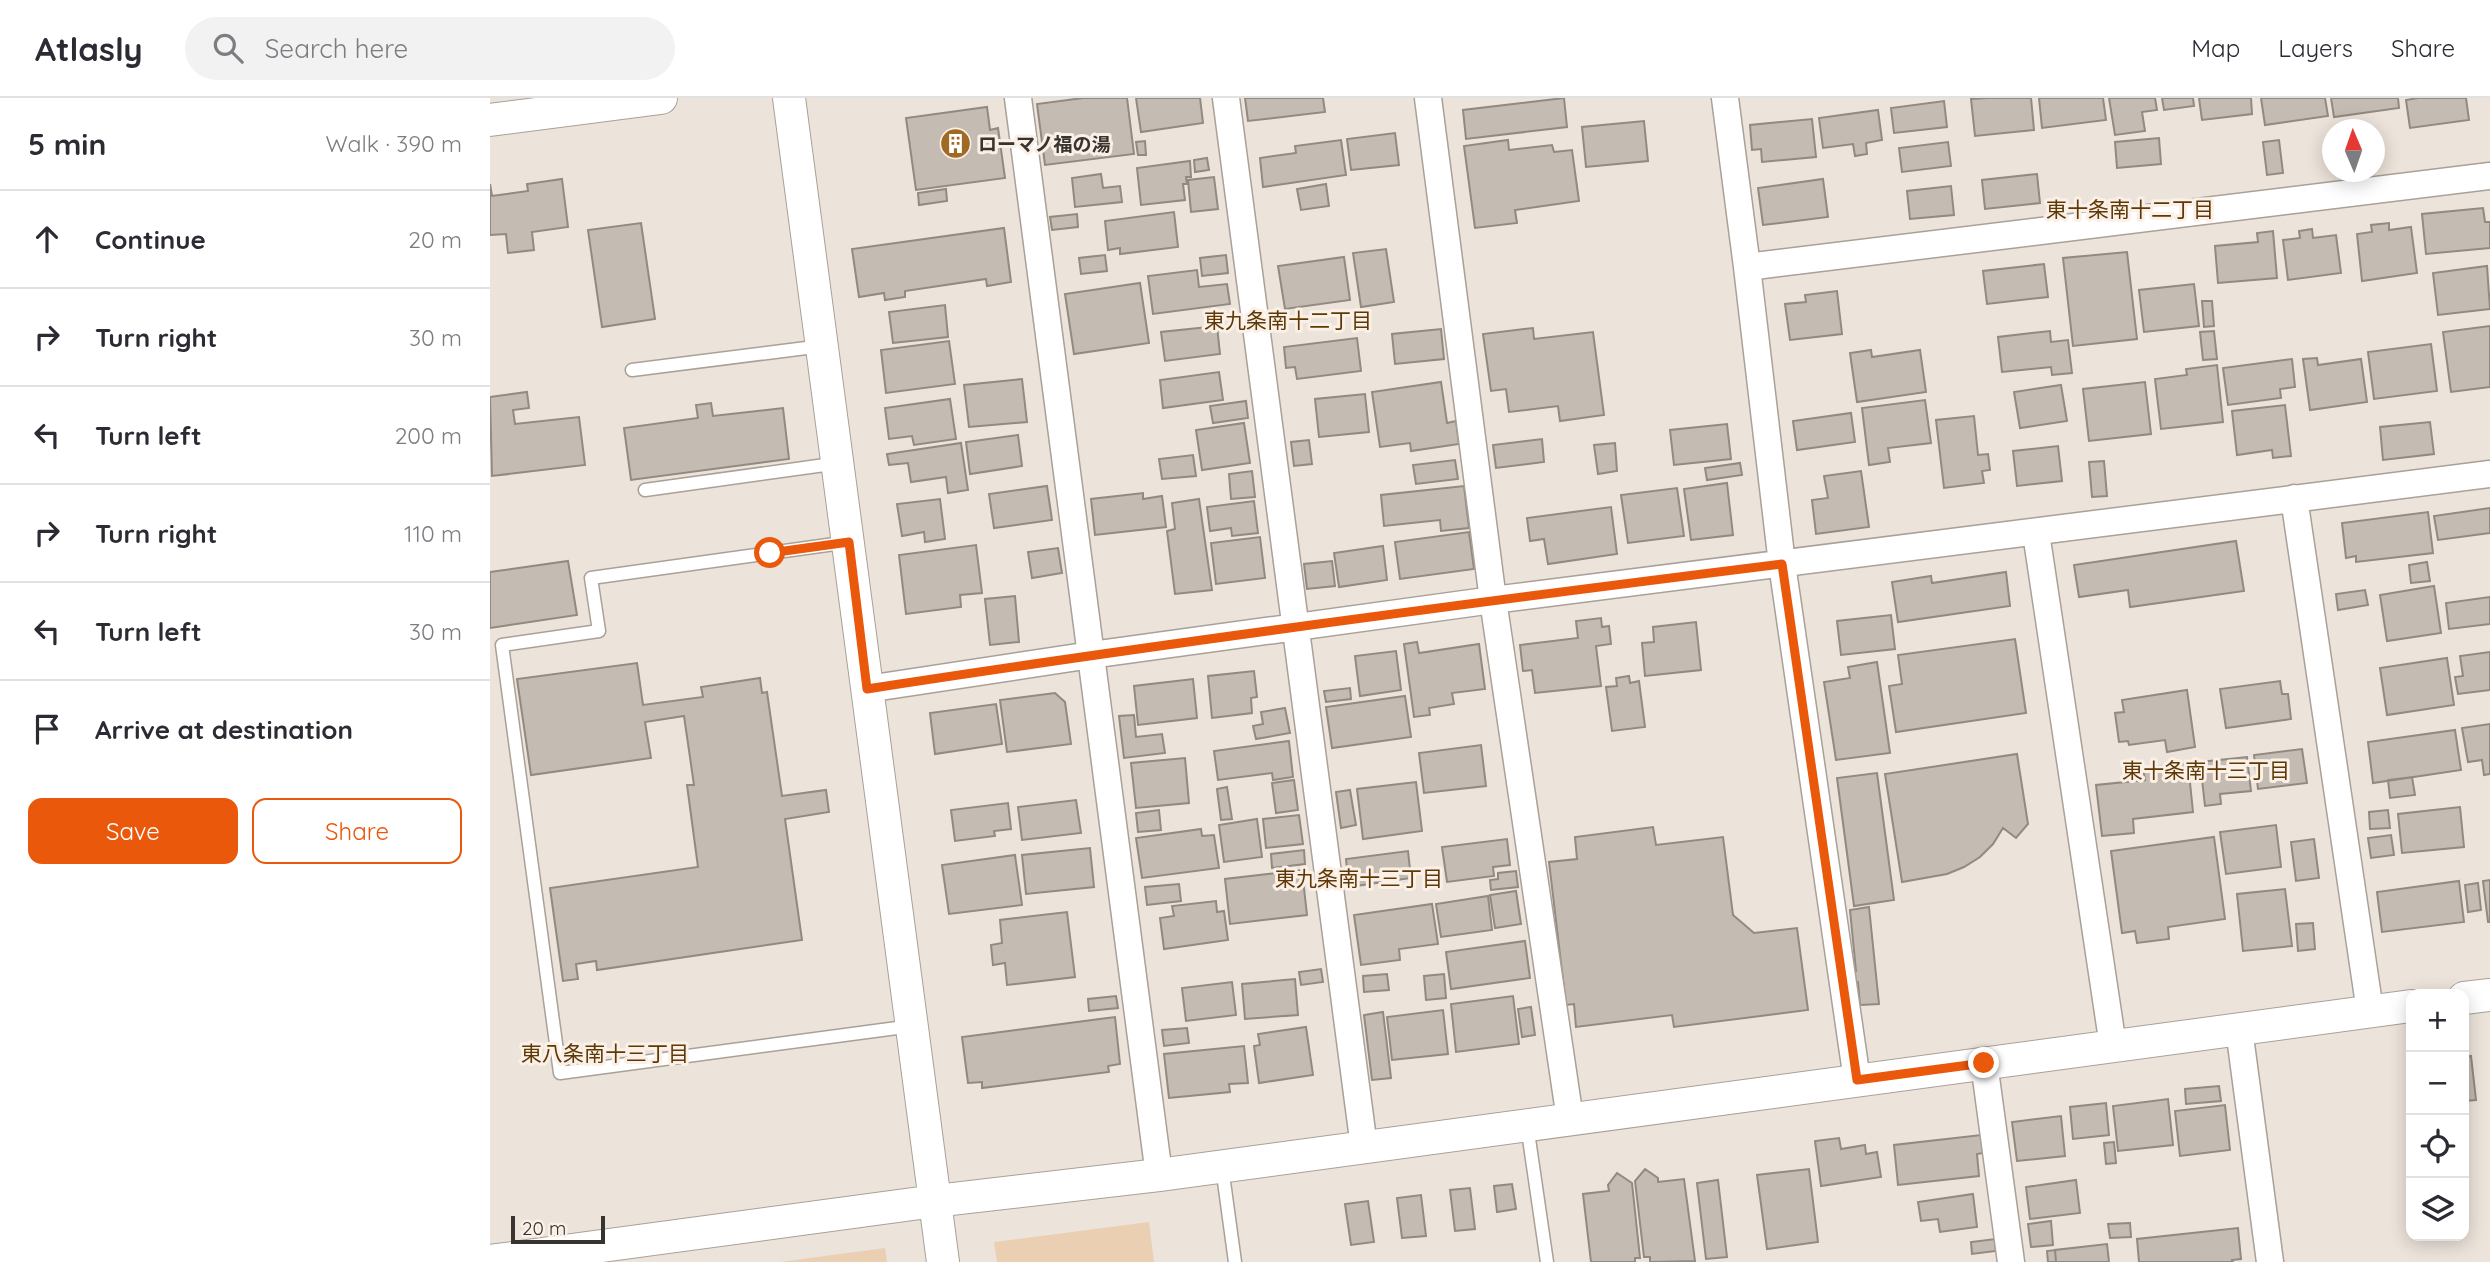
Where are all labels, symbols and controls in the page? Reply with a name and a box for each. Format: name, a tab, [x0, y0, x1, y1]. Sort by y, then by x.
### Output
search box	[185, 17, 675, 80]
text: Atlasly	[35, 28, 143, 69]
icon: search	[209, 29, 247, 67]
text: Search here	[265, 32, 408, 65]
text: Map	[2191, 33, 2240, 63]
text: Layers	[2278, 33, 2353, 63]
text: Share	[2391, 33, 2455, 63]
north arrow	[2322, 119, 2385, 182]
text: 5 min	[28, 125, 106, 163]
building icon: ローマノ福の湯	[938, 127, 972, 161]
text: Walk · 390 m	[326, 129, 462, 158]
place label: ローマノ福の湯	[978, 132, 1110, 156]
district label: 東十条南十二丁目	[2046, 196, 2214, 222]
icon: ahead	[28, 220, 66, 258]
text: Continue	[95, 223, 206, 256]
text: 20 m	[408, 225, 462, 254]
district label: 東九条南十二丁目	[1204, 307, 1372, 333]
icon: right	[28, 318, 66, 356]
text: Turn right	[95, 321, 217, 354]
text: 30 m	[409, 323, 462, 352]
icon: left	[28, 416, 66, 454]
text: Turn left	[95, 419, 202, 452]
text: 200 m	[395, 421, 462, 450]
icon: right	[28, 514, 66, 552]
text: Turn right	[95, 517, 217, 550]
text: 110 m	[404, 519, 462, 548]
route start	[754, 537, 785, 568]
icon: left	[28, 612, 66, 650]
text: Turn left	[95, 615, 202, 648]
text: 30 m	[409, 617, 462, 646]
icon: arrive	[28, 710, 66, 748]
text: Arrive at destination	[95, 713, 353, 746]
district label: 東十条南十三丁目	[2122, 757, 2290, 783]
button: Save	[28, 798, 238, 864]
button: Share	[252, 798, 462, 864]
district label: 東九条南十三丁目	[1275, 865, 1443, 891]
map controls	[2406, 989, 2469, 1241]
button: +	[2406, 989, 2469, 1052]
district label: 東八条南十三丁目	[521, 1040, 689, 1066]
route end	[1968, 1047, 1999, 1078]
button: −	[2406, 1052, 2469, 1115]
button: locate	[2406, 1115, 2469, 1178]
button: layers	[2406, 1178, 2469, 1241]
scale bar	[511, 1213, 606, 1245]
text: 20 m	[522, 1216, 566, 1240]

